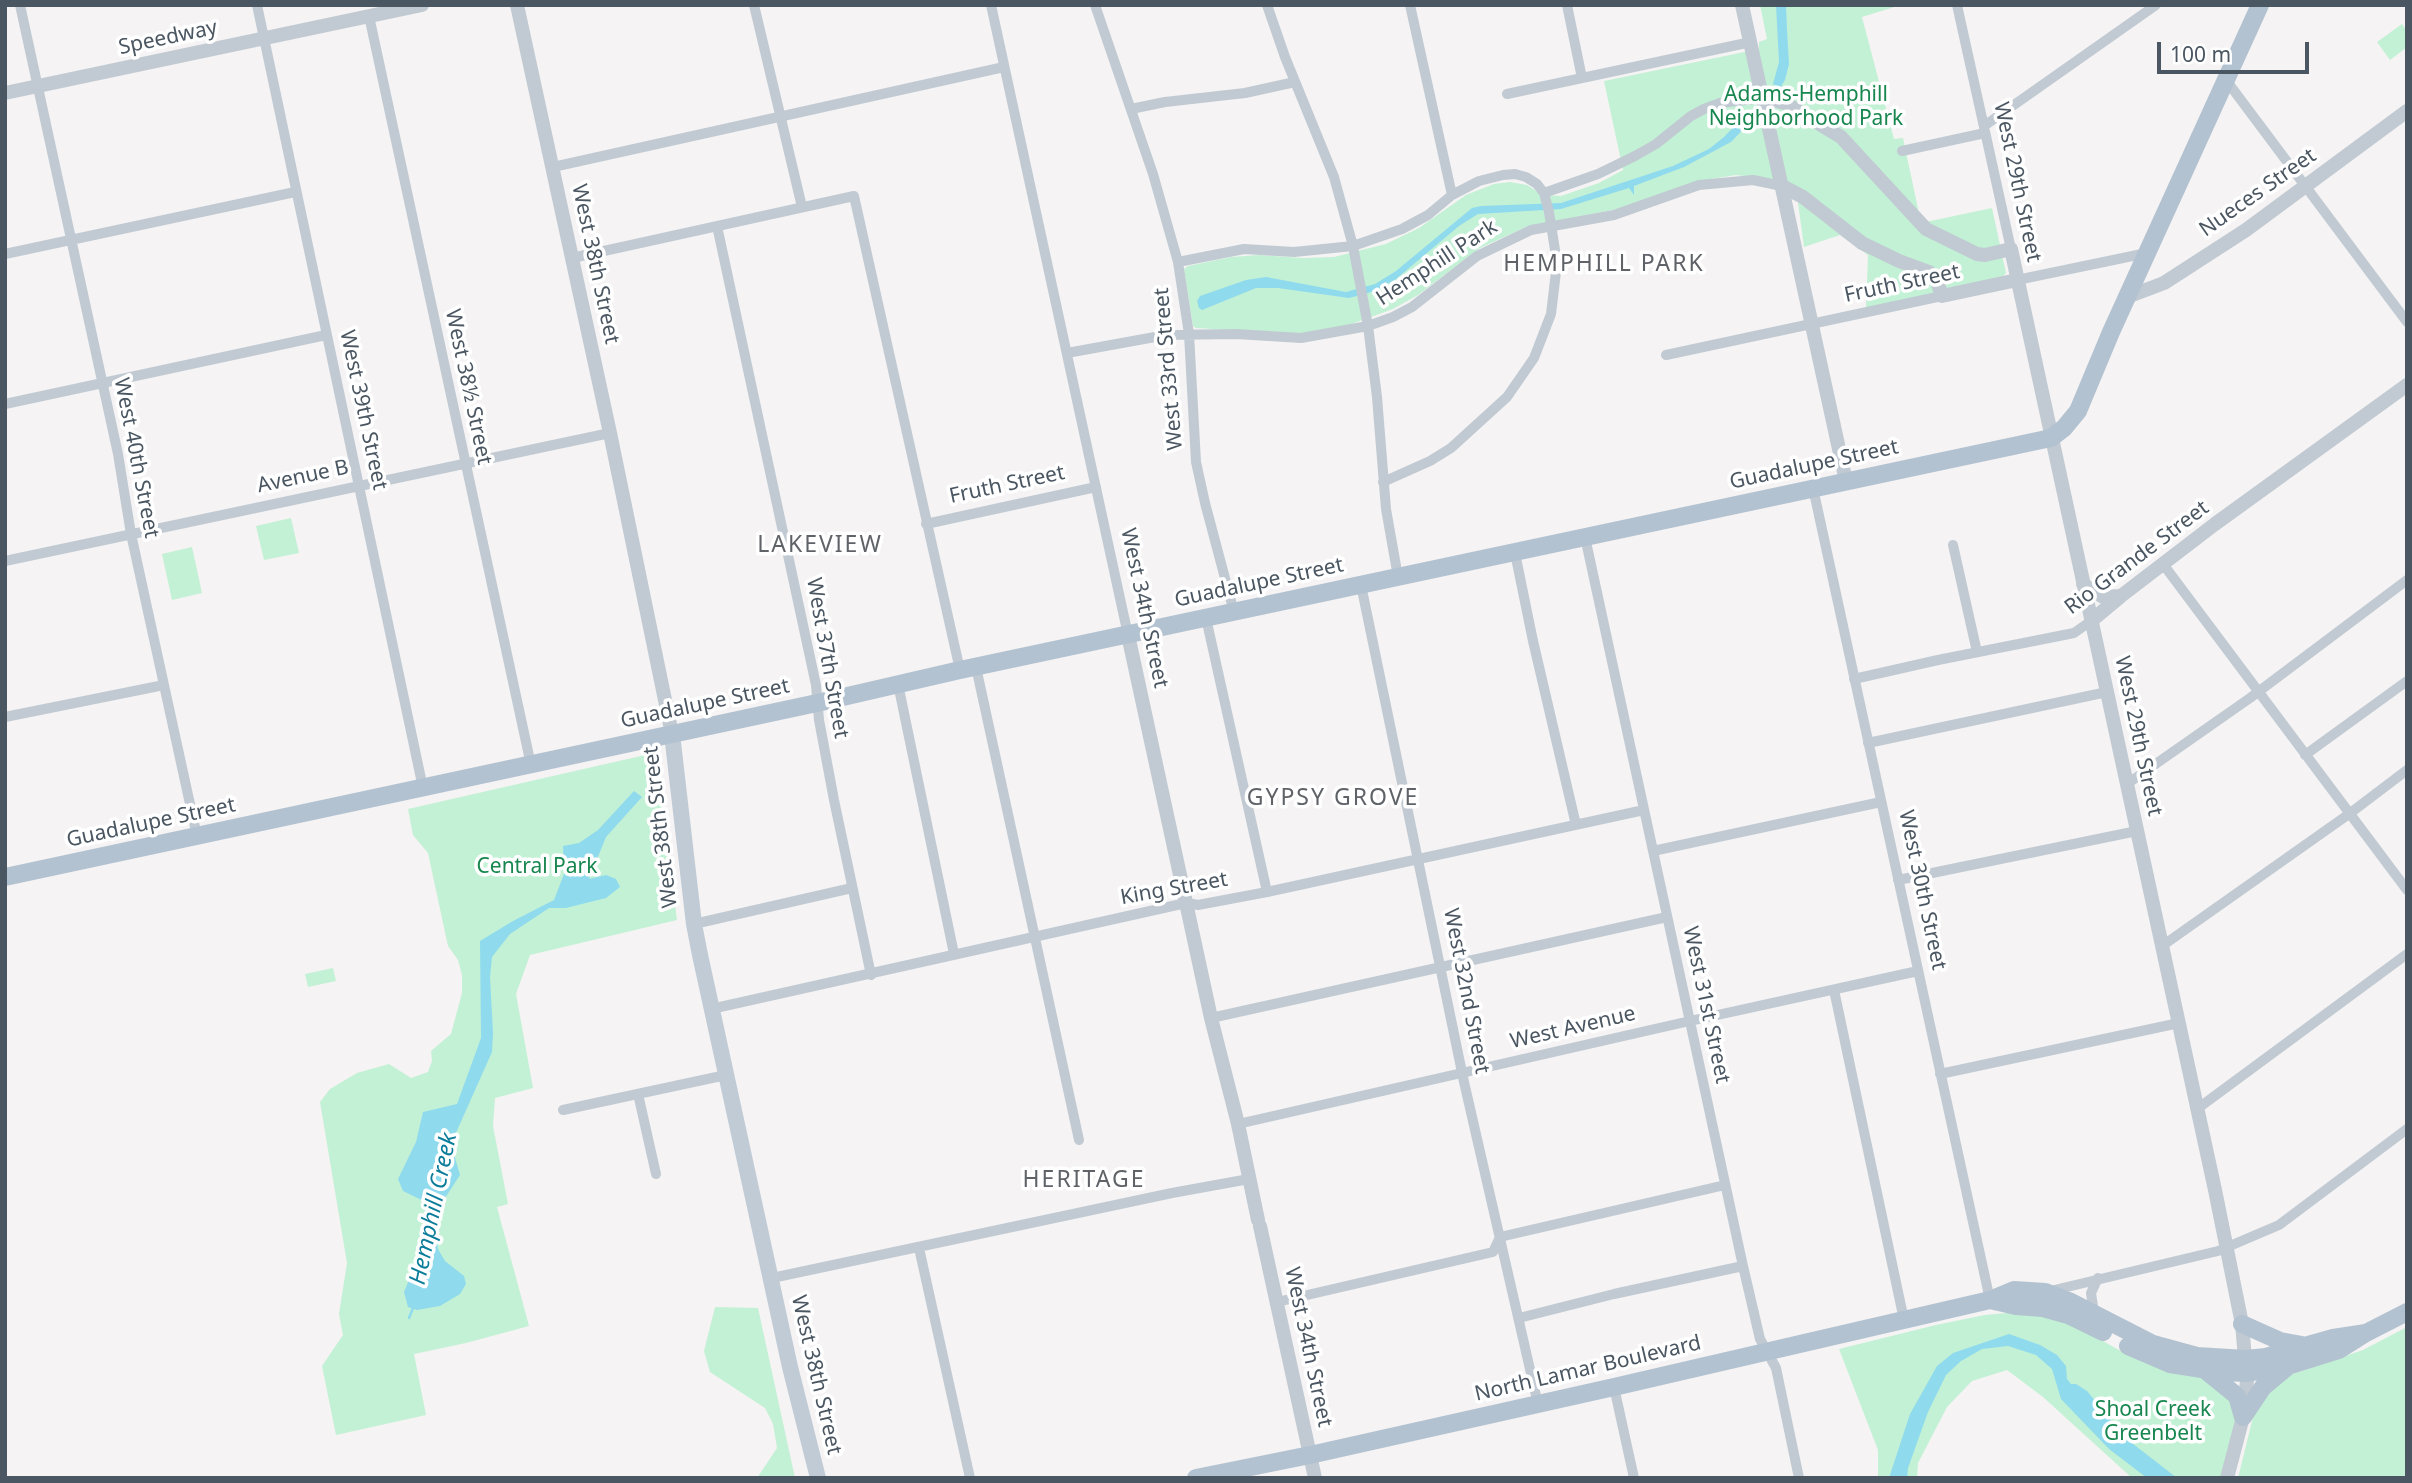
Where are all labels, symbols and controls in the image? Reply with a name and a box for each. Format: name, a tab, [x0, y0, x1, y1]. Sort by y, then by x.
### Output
street label: Speedway	[116, 15, 220, 61]
scale bar	[2160, 28, 2312, 72]
text: 100 m	[2170, 40, 2231, 68]
park label: Adams-Hemphill Neighborhood Park	[1709, 82, 1903, 132]
street label: West 29th Street	[1988, 100, 2046, 264]
street label: Nueces Street	[2195, 143, 2321, 243]
street label: West 38th Street	[566, 182, 624, 346]
street label: Hemphill Park	[1372, 215, 1502, 311]
district label: HEMPHILL PARK	[1505, 250, 1703, 278]
street label: Fruth Street	[1842, 259, 1962, 309]
street label: West 33rd Street	[1149, 287, 1189, 451]
street label: West 38½ Street	[439, 307, 497, 467]
street label: West 39th Street	[334, 328, 392, 492]
street label: West 40th Street	[108, 376, 164, 540]
street label: Guadalupe Street	[1727, 435, 1901, 495]
street label: Avenue B	[255, 455, 351, 499]
street label: Fruth Street	[947, 460, 1067, 510]
street label: Rio Grande Street	[2060, 496, 2214, 620]
street label: West 34th Street	[1115, 526, 1173, 690]
district label: LAKEVIEW	[758, 531, 882, 559]
street label: Guadalupe Street	[1172, 553, 1346, 613]
street label: West 37th Street	[800, 576, 854, 740]
street label: West 29th Street	[2109, 654, 2167, 818]
street label: Guadalupe Street	[618, 674, 792, 734]
street label: West 38th Street	[639, 745, 683, 909]
district label: GYPSY GROVE	[1248, 784, 1418, 812]
street label: Guadalupe Street	[64, 793, 238, 853]
street label: West 30th Street	[1893, 808, 1951, 972]
park label: Central Park	[477, 854, 597, 880]
street label: King Street	[1118, 867, 1230, 911]
street label: West 32nd Street	[1438, 906, 1494, 1076]
street label: West 31st Street	[1677, 924, 1735, 1086]
street label: West Avenue	[1508, 1001, 1638, 1055]
water label: Hemphill Creek	[404, 1131, 464, 1287]
district label: HERITAGE	[1024, 1166, 1144, 1194]
street label: West 34th Street	[1279, 1265, 1337, 1429]
street label: West 38th Street	[785, 1293, 847, 1457]
street label: North Lamar Boulevard	[1472, 1331, 1704, 1407]
park label: Shoal Creek Greenbelt	[2095, 1397, 2211, 1447]

